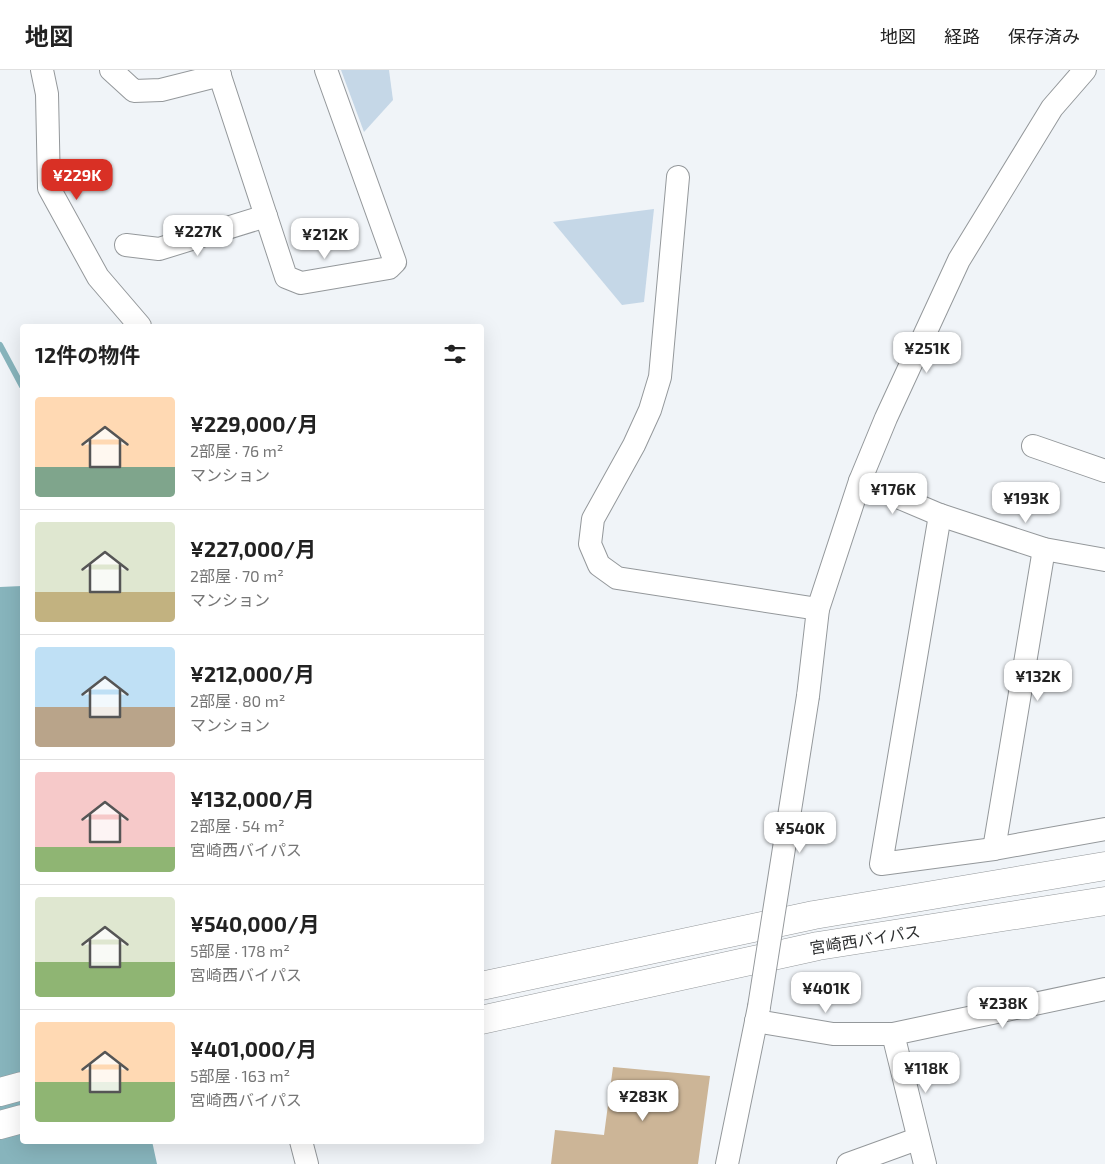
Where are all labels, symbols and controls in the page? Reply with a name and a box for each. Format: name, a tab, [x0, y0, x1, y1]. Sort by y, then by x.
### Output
text: 地図	[25, 21, 73, 50]
text: 地図	[880, 25, 916, 47]
text: 経路	[944, 25, 980, 47]
text: 保存済み	[1008, 25, 1080, 47]
pin: ¥229K	[42, 158, 112, 201]
text: ¥229K	[53, 165, 101, 184]
pin: ¥227K	[163, 214, 233, 257]
pin: ¥212K	[290, 218, 360, 260]
text: ¥227K	[174, 221, 222, 240]
text: ¥212K	[302, 224, 348, 243]
pin: ¥251K	[892, 332, 962, 374]
text: ¥251K	[904, 338, 950, 357]
icon: filters	[441, 340, 469, 368]
text: 12件の物件	[35, 342, 140, 367]
text: ¥229,000/月	[190, 411, 318, 436]
icon: home	[75, 417, 135, 477]
text: 2部屋 · 76 m²	[190, 441, 283, 460]
text: マンション	[190, 465, 270, 484]
pin: ¥176K	[858, 472, 928, 515]
text: ¥176K	[870, 479, 916, 498]
pin: ¥193K	[991, 482, 1061, 524]
text: ¥193K	[1003, 488, 1049, 507]
text: ¥227,000/月	[190, 536, 316, 561]
icon: home	[75, 542, 135, 602]
text: 2部屋 · 70 m²	[190, 566, 284, 585]
text: マンション	[190, 590, 270, 609]
pin: ¥132K	[1003, 660, 1073, 702]
text: ¥212,000/月	[190, 661, 315, 686]
text: ¥132K	[1015, 666, 1061, 685]
icon: home	[75, 667, 135, 727]
text: 2部屋 · 80 m²	[190, 691, 285, 710]
text: マンション	[190, 715, 270, 734]
text: ¥132,000/月	[190, 786, 315, 811]
icon: home	[75, 792, 135, 852]
pin: ¥540K	[765, 812, 835, 854]
text: 2部屋 · 54 m²	[190, 816, 285, 835]
text: ¥540K	[775, 818, 825, 837]
text: 宮崎西バイパス	[190, 840, 302, 859]
text: ¥540,000/月	[190, 911, 320, 936]
icon: home	[75, 917, 135, 977]
street label: 宮崎西バイパス	[808, 921, 922, 957]
text: 5部屋 · 178 m²	[190, 941, 290, 960]
text: 宮崎西バイパス	[190, 965, 302, 984]
pin: ¥401K	[791, 972, 861, 1014]
text: ¥401K	[802, 978, 850, 997]
pin: ¥238K	[968, 986, 1038, 1029]
text: ¥238K	[978, 993, 1028, 1012]
text: ¥401,000/月	[190, 1036, 317, 1061]
icon: home	[75, 1042, 135, 1102]
pin: ¥118K	[891, 1052, 961, 1094]
text: ¥118K	[904, 1058, 948, 1077]
text: 5部屋 · 163 m²	[190, 1066, 290, 1085]
pin: ¥283K	[608, 1080, 678, 1122]
text: ¥283K	[618, 1086, 668, 1105]
text: 宮崎西バイパス	[190, 1090, 302, 1109]

